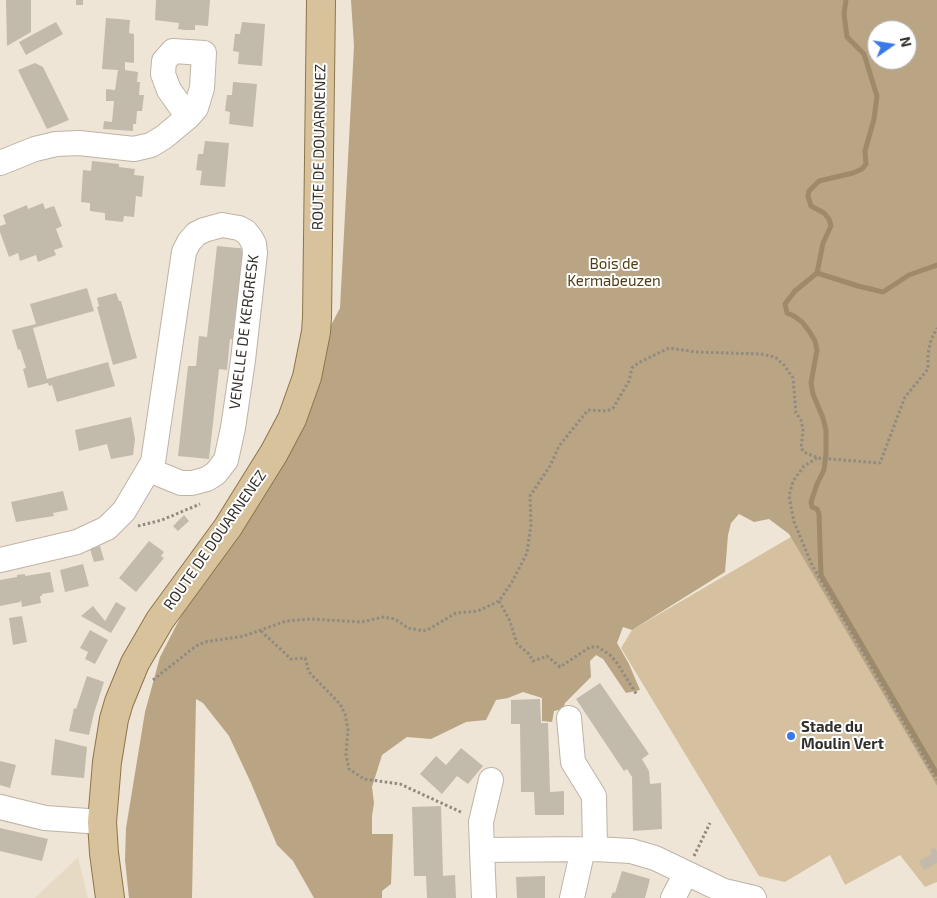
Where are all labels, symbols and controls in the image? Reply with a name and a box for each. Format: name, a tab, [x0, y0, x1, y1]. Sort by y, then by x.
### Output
north arrow	[867, 20, 917, 70]
text: N	[897, 35, 916, 49]
street label: ROUTE DE DOUARNENEZ	[309, 64, 329, 230]
street label: VENELLE DE KERGRESK	[226, 253, 262, 411]
park label: Bois de Kermabeuzen	[567, 255, 661, 290]
street label: ROUTE DE DOUARNENEZ	[160, 467, 270, 613]
place label: Stade du Moulin Vert	[801, 718, 884, 753]
marker: Stade du Moulin Vert	[785, 730, 797, 742]

